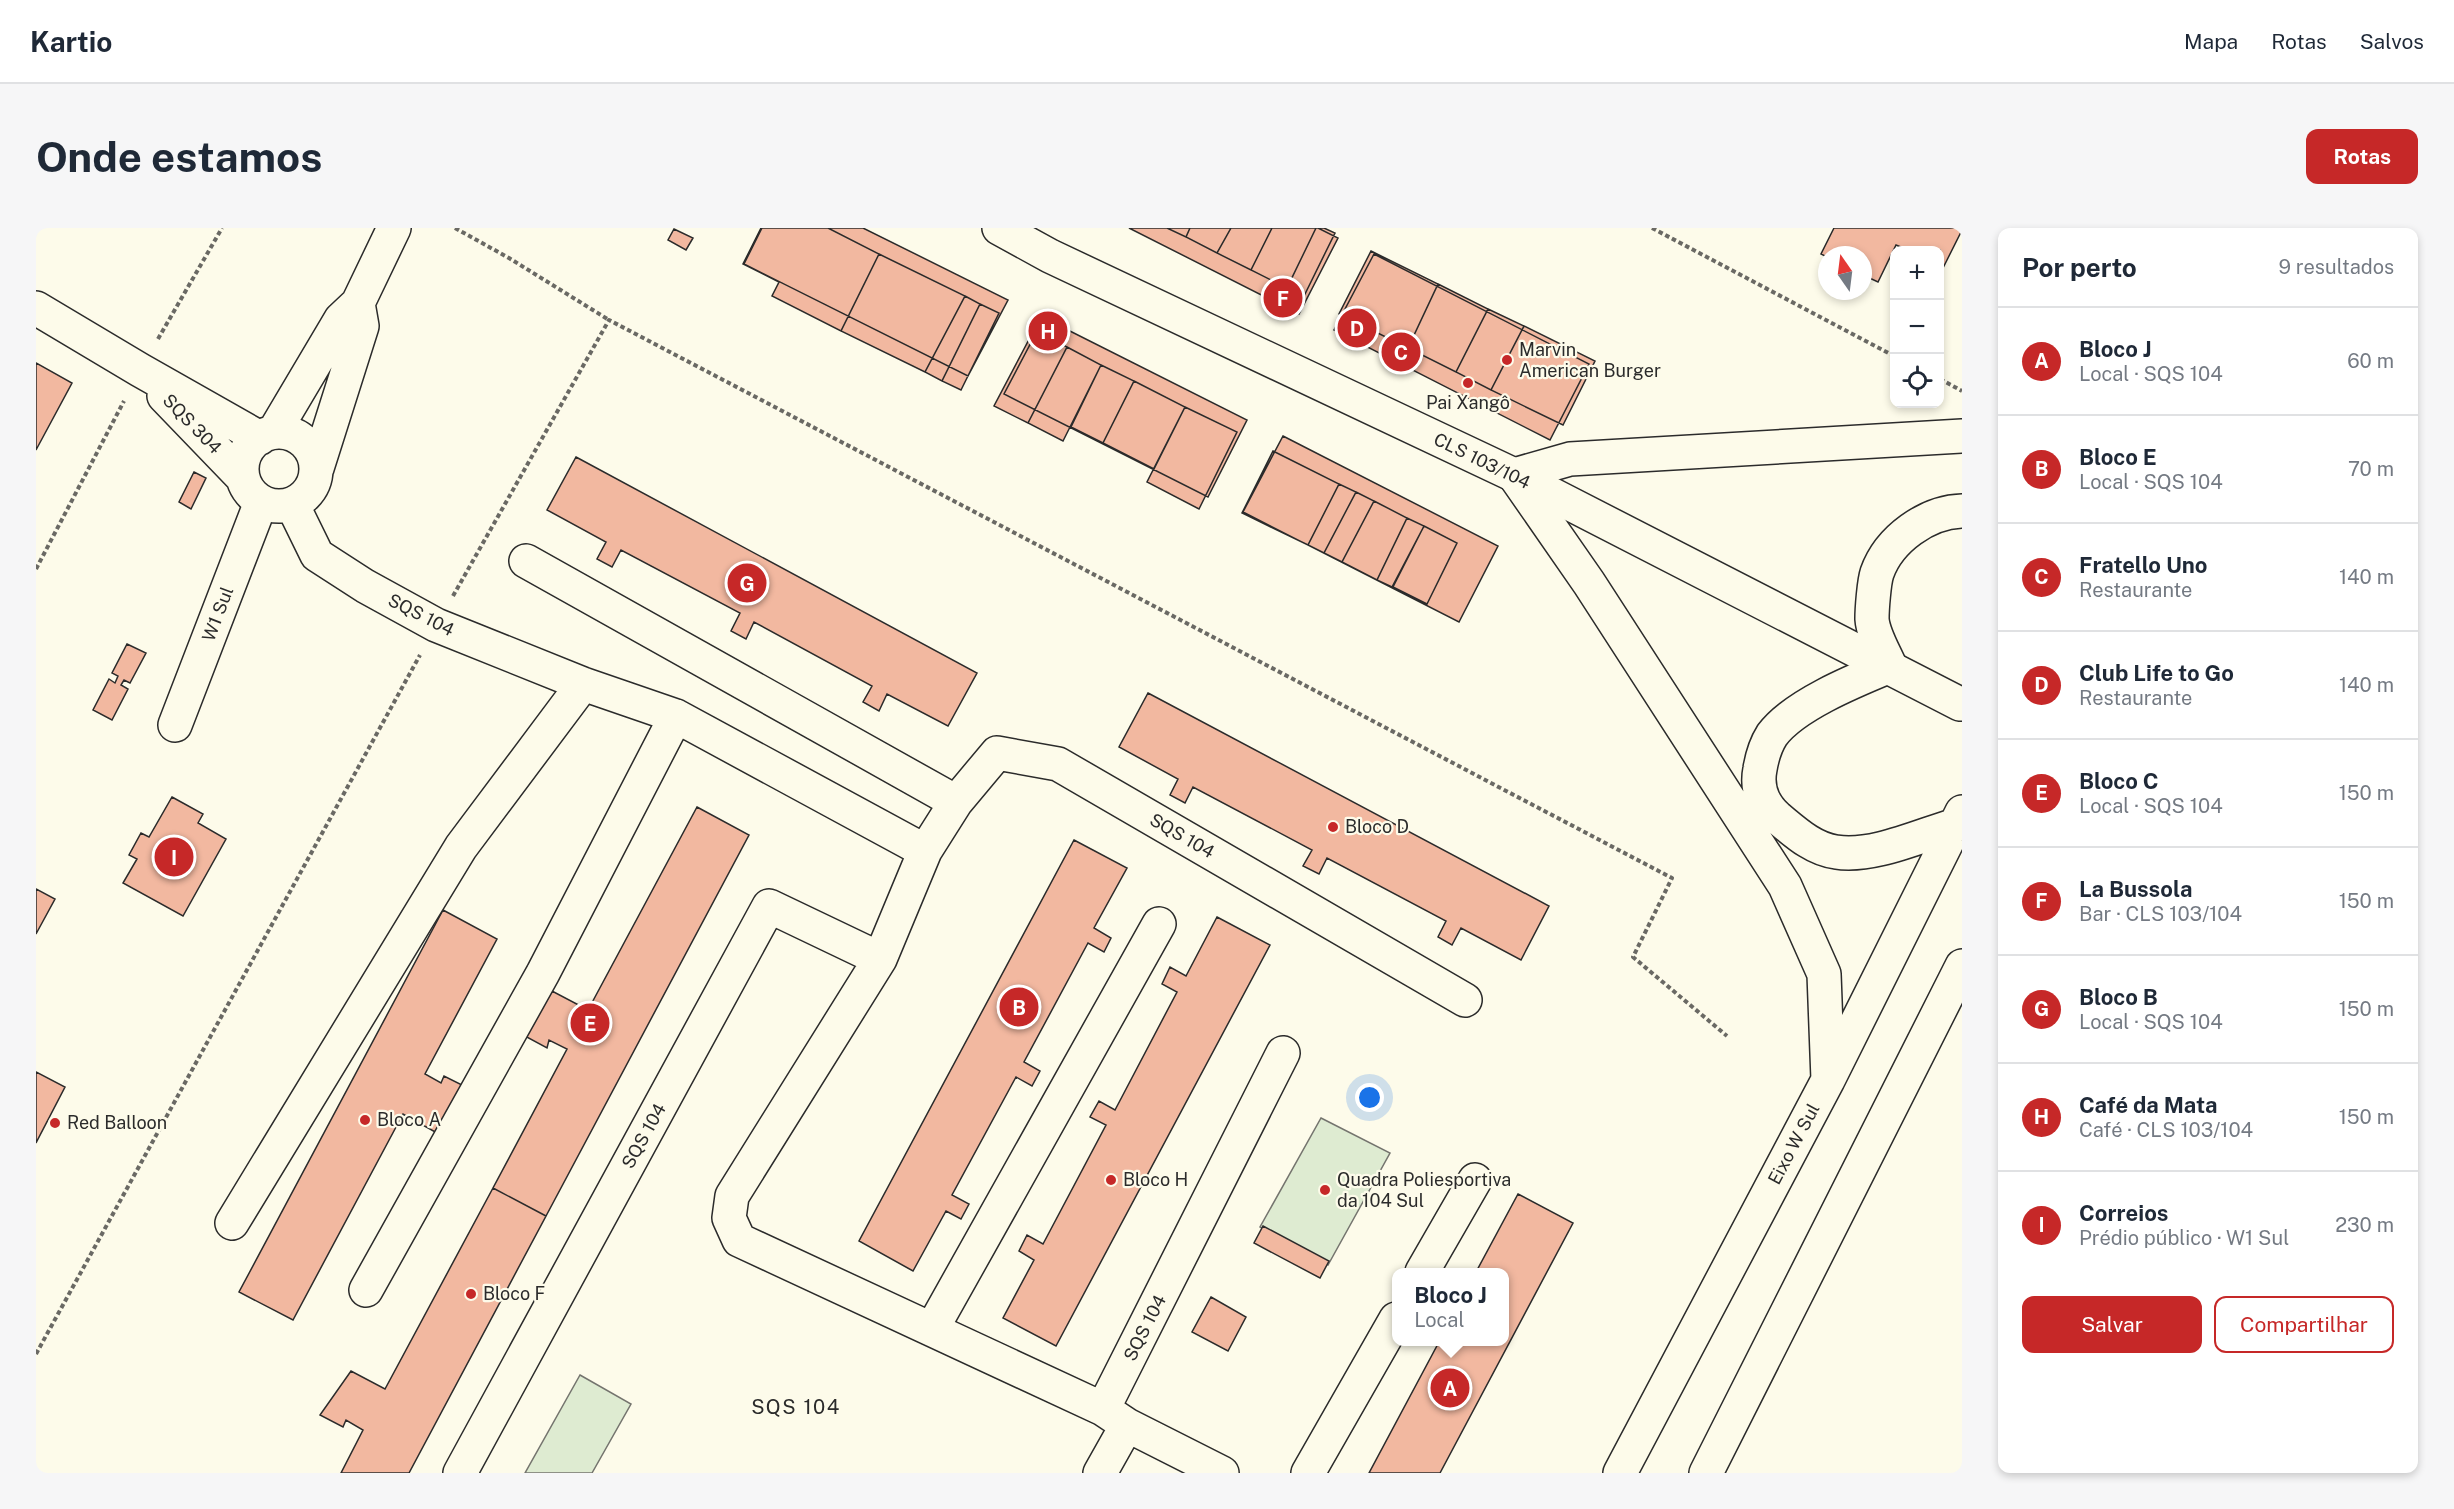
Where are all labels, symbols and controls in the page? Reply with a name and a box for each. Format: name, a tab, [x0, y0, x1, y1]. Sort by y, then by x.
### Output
text: Kartio	[30, 25, 112, 58]
text: Mapa	[2184, 29, 2238, 54]
text: Rotas	[2271, 29, 2327, 54]
text: Salvos	[2360, 29, 2424, 54]
button: Rotas	[2306, 129, 2418, 184]
text: Onde estamos	[36, 132, 322, 181]
north arrow	[1818, 246, 1872, 300]
map controls	[1890, 246, 1944, 408]
button: +	[1890, 246, 1944, 300]
text: Por perto	[2022, 252, 2137, 283]
text: 9 resultados	[2279, 255, 2394, 279]
pin: F	[1264, 276, 1302, 320]
button: −	[1890, 300, 1944, 354]
pin: D	[1338, 306, 1376, 350]
pin: H	[1028, 308, 1068, 354]
pin: C	[1382, 330, 1420, 374]
text: Bloco J	[2079, 336, 2152, 362]
place label: Marvin American Burger	[1519, 339, 1661, 381]
text: A	[2034, 349, 2049, 373]
text: 60 m	[2347, 349, 2394, 373]
marker: Marvin American Burger	[1500, 353, 1514, 367]
button: locate	[1890, 354, 1944, 408]
text: Local · SQS 104	[2079, 362, 2223, 386]
marker: Pai Xangô	[1461, 376, 1475, 390]
street label: SQS 304	[159, 389, 226, 458]
place label: Pai Xangô	[1426, 392, 1510, 413]
street label: CLS 103/104	[1430, 428, 1534, 493]
text: Bloco E	[2079, 444, 2157, 470]
text: B	[2035, 457, 2048, 481]
text: 70 m	[2348, 457, 2394, 481]
text: Local · SQS 104	[2079, 470, 2223, 494]
text: Fratello Uno	[2079, 552, 2208, 578]
pin: G	[728, 560, 766, 606]
text: C	[2034, 565, 2049, 589]
text: 140 m	[2339, 565, 2394, 589]
text: Restaurante	[2079, 578, 2192, 602]
street label: W1 Sul	[198, 583, 238, 644]
street label: SQS 104	[385, 589, 458, 640]
text: Club Life to Go	[2079, 660, 2234, 686]
text: D	[2034, 673, 2049, 697]
text: 140 m	[2339, 673, 2394, 697]
text: Restaurante	[2079, 686, 2192, 710]
text: Bloco C	[2079, 768, 2159, 794]
text: E	[2035, 781, 2048, 805]
text: 150 m	[2339, 781, 2394, 805]
text: Local · SQS 104	[2079, 794, 2223, 818]
street label: SQS 104	[1146, 809, 1218, 862]
place label: Bloco D	[1345, 816, 1409, 837]
marker: Bloco D	[1326, 820, 1340, 834]
pin: I	[154, 834, 194, 880]
text: La Bussola	[2079, 876, 2192, 902]
text: F	[2035, 889, 2048, 913]
text: 150 m	[2339, 889, 2394, 913]
text: Bar · CLS 103/104	[2079, 902, 2242, 926]
pin: B	[1000, 984, 1038, 1030]
text: Bloco B	[2079, 984, 2158, 1010]
text: G	[2034, 997, 2049, 1021]
text: 150 m	[2339, 997, 2394, 1021]
pin: E	[570, 1000, 610, 1046]
text: Local · SQS 104	[2079, 1010, 2223, 1034]
your location	[1355, 1083, 1384, 1112]
text: Café da Mata	[2079, 1092, 2218, 1118]
street label: SQS 104	[617, 1099, 670, 1172]
street label: Eixo W Sul	[1763, 1100, 1824, 1188]
text: H	[2034, 1105, 2049, 1129]
text: 150 m	[2339, 1105, 2394, 1129]
place label: Bloco A	[377, 1109, 441, 1130]
place label: Red Balloon	[67, 1112, 167, 1133]
marker: Bloco A	[358, 1113, 372, 1127]
marker: Red Balloon	[48, 1116, 62, 1130]
text: Café · CLS 103/104	[2079, 1118, 2253, 1142]
place label: Bloco H	[1123, 1169, 1188, 1190]
place label: Quadra Poliesportiva da 104 Sul	[1337, 1169, 1511, 1211]
marker: Bloco H	[1104, 1173, 1118, 1187]
marker: Quadra Poliesportiva da 104 Sul	[1318, 1183, 1332, 1197]
text: Correios	[2079, 1200, 2168, 1226]
text: I	[2038, 1213, 2045, 1237]
text: 230 m	[2335, 1213, 2394, 1237]
text: Prédio público · W1 Sul	[2079, 1226, 2289, 1250]
popup	[1392, 1268, 1509, 1346]
text: Bloco J	[1414, 1282, 1487, 1308]
place label: Bloco F	[483, 1283, 545, 1304]
marker: Bloco F	[464, 1287, 478, 1301]
street label: SQS 104	[1119, 1291, 1170, 1364]
button: Salvar	[2022, 1296, 2202, 1353]
button: Compartilhar	[2214, 1296, 2394, 1353]
text: Local	[1414, 1308, 1464, 1332]
pin: A	[1430, 1366, 1470, 1410]
district label: SQS 104	[751, 1395, 841, 1419]

